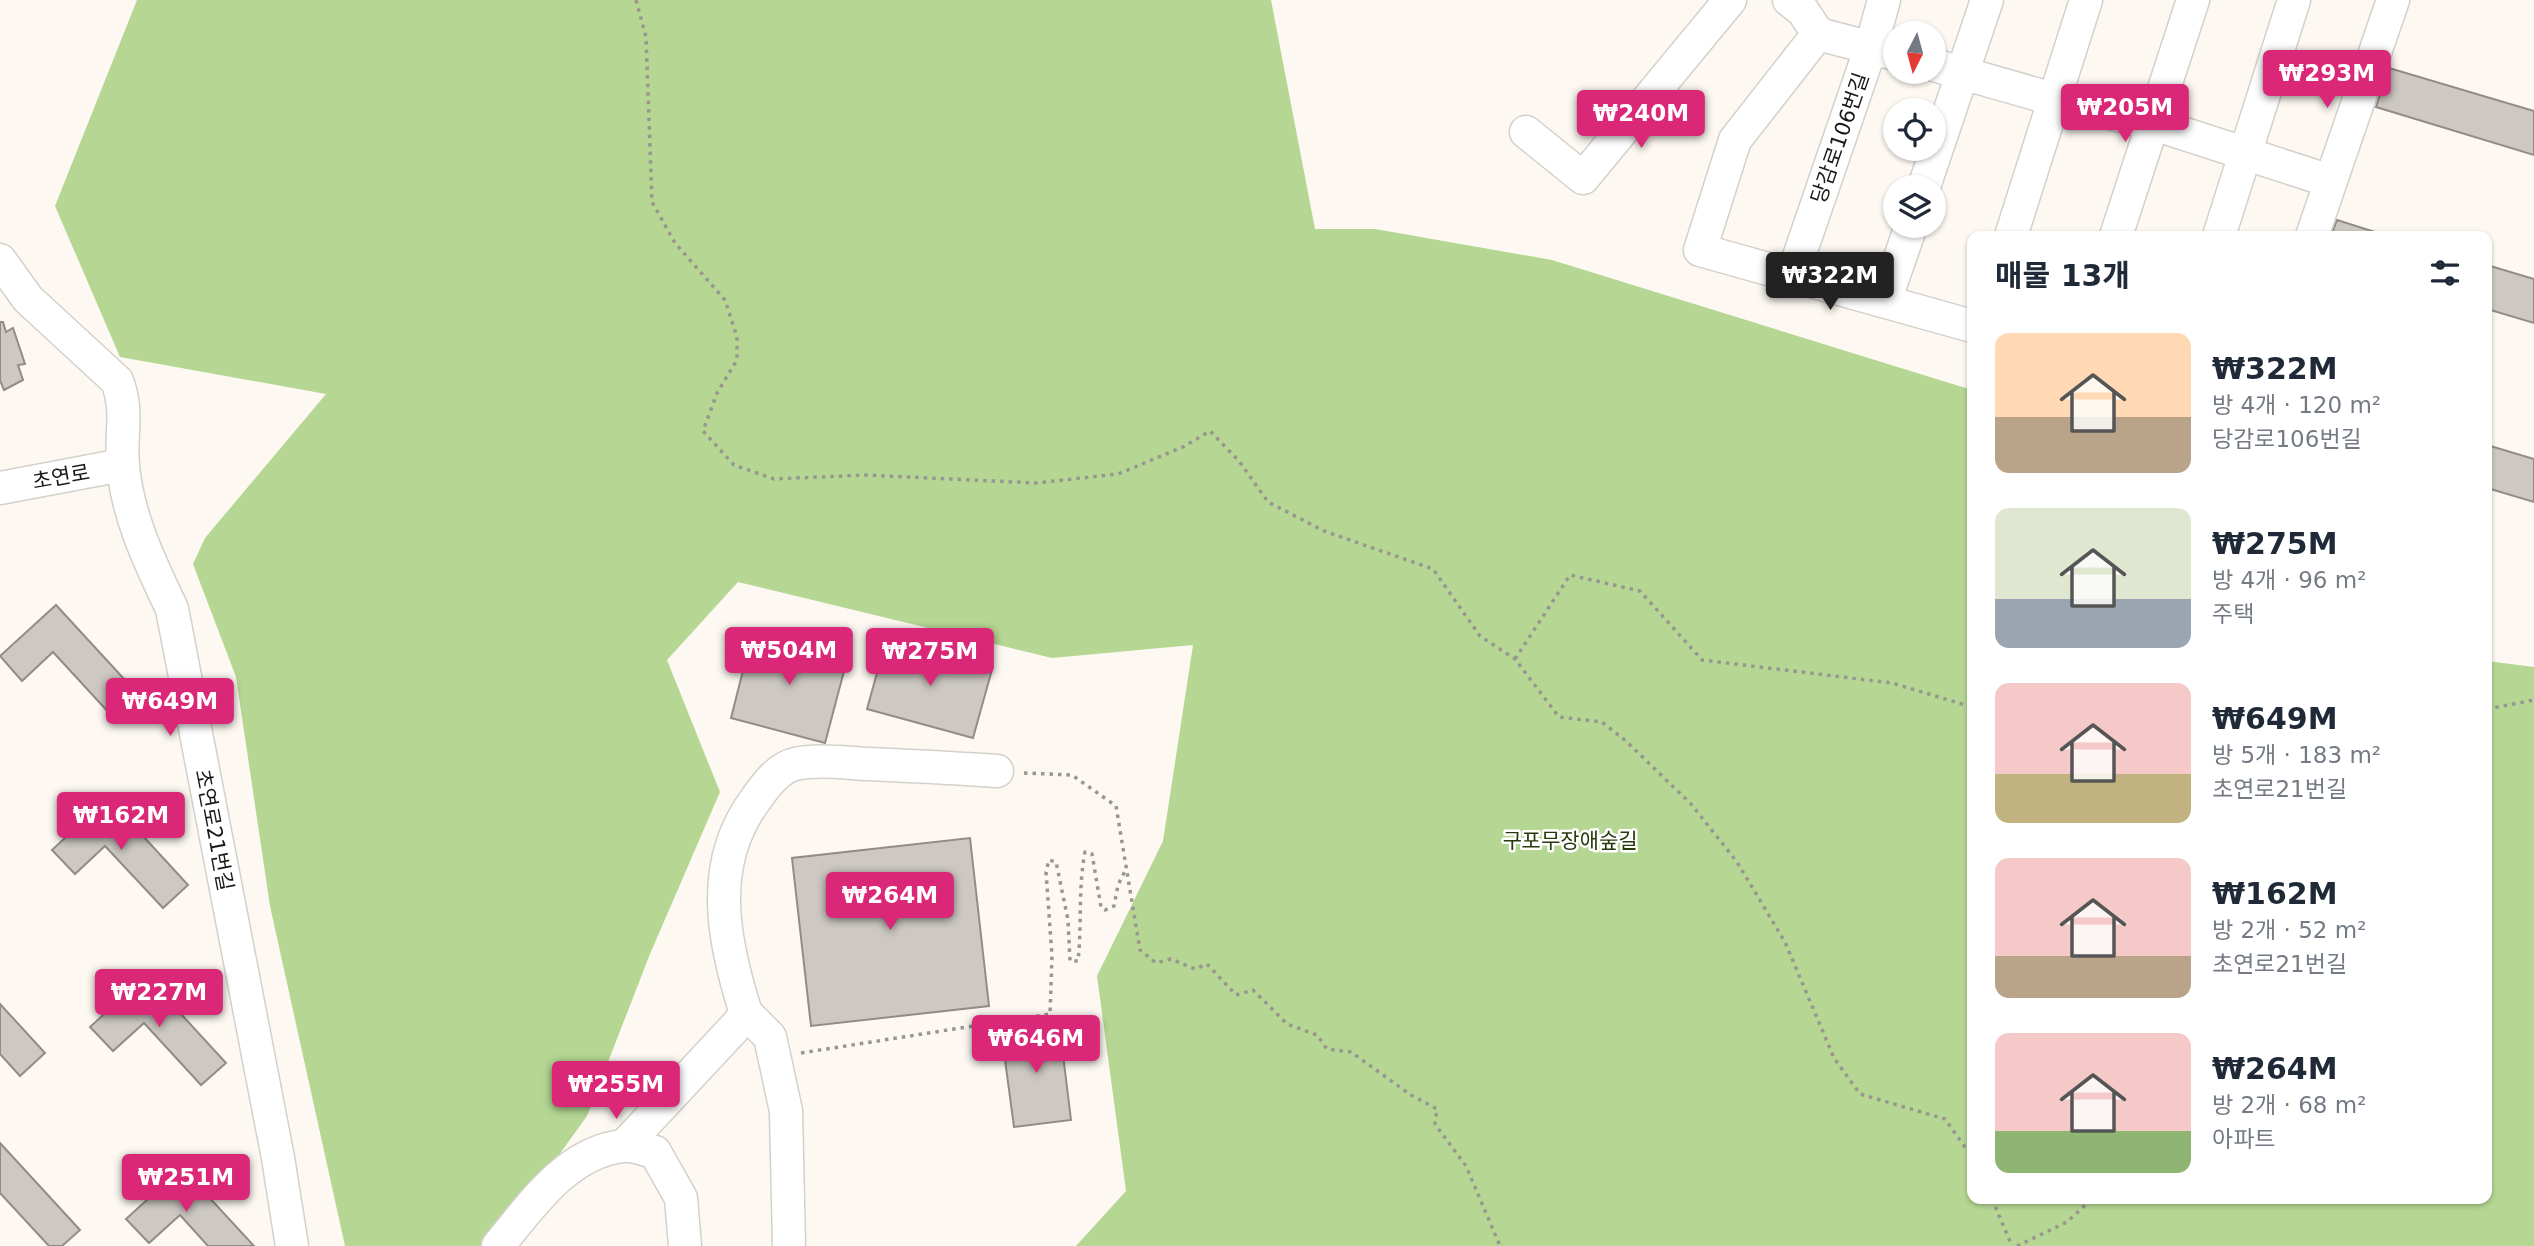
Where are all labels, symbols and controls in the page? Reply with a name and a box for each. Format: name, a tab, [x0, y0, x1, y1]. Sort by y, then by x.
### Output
north arrow	[1883, 21, 1946, 84]
map controls	[1883, 21, 1946, 238]
pin: ₩293M	[2278, 50, 2376, 110]
text: ₩293M	[2279, 60, 2375, 86]
street label: 당감로106번길	[1806, 69, 1874, 207]
pin: ₩205M	[2076, 85, 2174, 144]
pin: ₩240M	[1592, 90, 1690, 150]
text: ₩205M	[2077, 94, 2173, 120]
button: locate	[1883, 98, 1946, 161]
text: ₩240M	[1593, 100, 1689, 126]
button: layers	[1883, 175, 1946, 238]
pin: ₩322M	[1781, 252, 1879, 312]
icon: filters	[2426, 254, 2464, 292]
text: 매물 13개	[1995, 258, 2130, 293]
text: ₩322M	[1782, 262, 1878, 288]
text: ₩322M	[2212, 351, 2338, 386]
icon: home	[2051, 361, 2135, 445]
text: 방 4개 · 120 m²	[2212, 392, 2381, 418]
text: 당감로106번길	[2212, 426, 2362, 452]
street label: 초연로	[30, 460, 92, 494]
text: ₩275M	[2212, 526, 2338, 561]
icon: home	[2051, 536, 2135, 620]
text: 방 4개 · 96 m²	[2212, 567, 2366, 593]
text: 주택	[2212, 601, 2254, 627]
pin: ₩504M	[740, 628, 838, 687]
pin: ₩275M	[881, 628, 979, 688]
text: ₩504M	[741, 637, 837, 663]
text: ₩275M	[882, 638, 978, 664]
pin: ₩649M	[121, 678, 219, 738]
text: ₩649M	[122, 688, 218, 714]
text: ₩649M	[2212, 701, 2338, 736]
icon: home	[2051, 711, 2135, 795]
text: 방 5개 · 183 m²	[2212, 742, 2381, 768]
street label: 초연로21번길	[190, 767, 238, 893]
text: 초연로21번길	[2212, 776, 2347, 802]
pin: ₩162M	[72, 792, 170, 852]
text: ₩162M	[73, 802, 169, 828]
park label: 구포무장애숲길	[1502, 829, 1638, 853]
pin: ₩264M	[841, 872, 939, 932]
text: ₩162M	[2212, 876, 2338, 911]
text: ₩264M	[842, 882, 938, 908]
icon: home	[2051, 886, 2135, 970]
text: 방 2개 · 52 m²	[2212, 917, 2366, 943]
text: 초연로21번길	[2212, 951, 2347, 977]
pin: ₩227M	[110, 970, 208, 1029]
text: ₩227M	[111, 979, 207, 1005]
pin: ₩646M	[987, 1016, 1085, 1075]
text: ₩646M	[988, 1025, 1084, 1051]
text: ₩264M	[2212, 1051, 2338, 1086]
icon: home	[2051, 1061, 2135, 1145]
pin: ₩255M	[567, 1062, 665, 1121]
text: ₩255M	[568, 1071, 664, 1097]
text: 방 2개 · 68 m²	[2212, 1092, 2366, 1118]
text: 아파트	[2212, 1126, 2275, 1152]
pin: ₩251M	[137, 1154, 235, 1214]
text: ₩251M	[138, 1164, 234, 1190]

